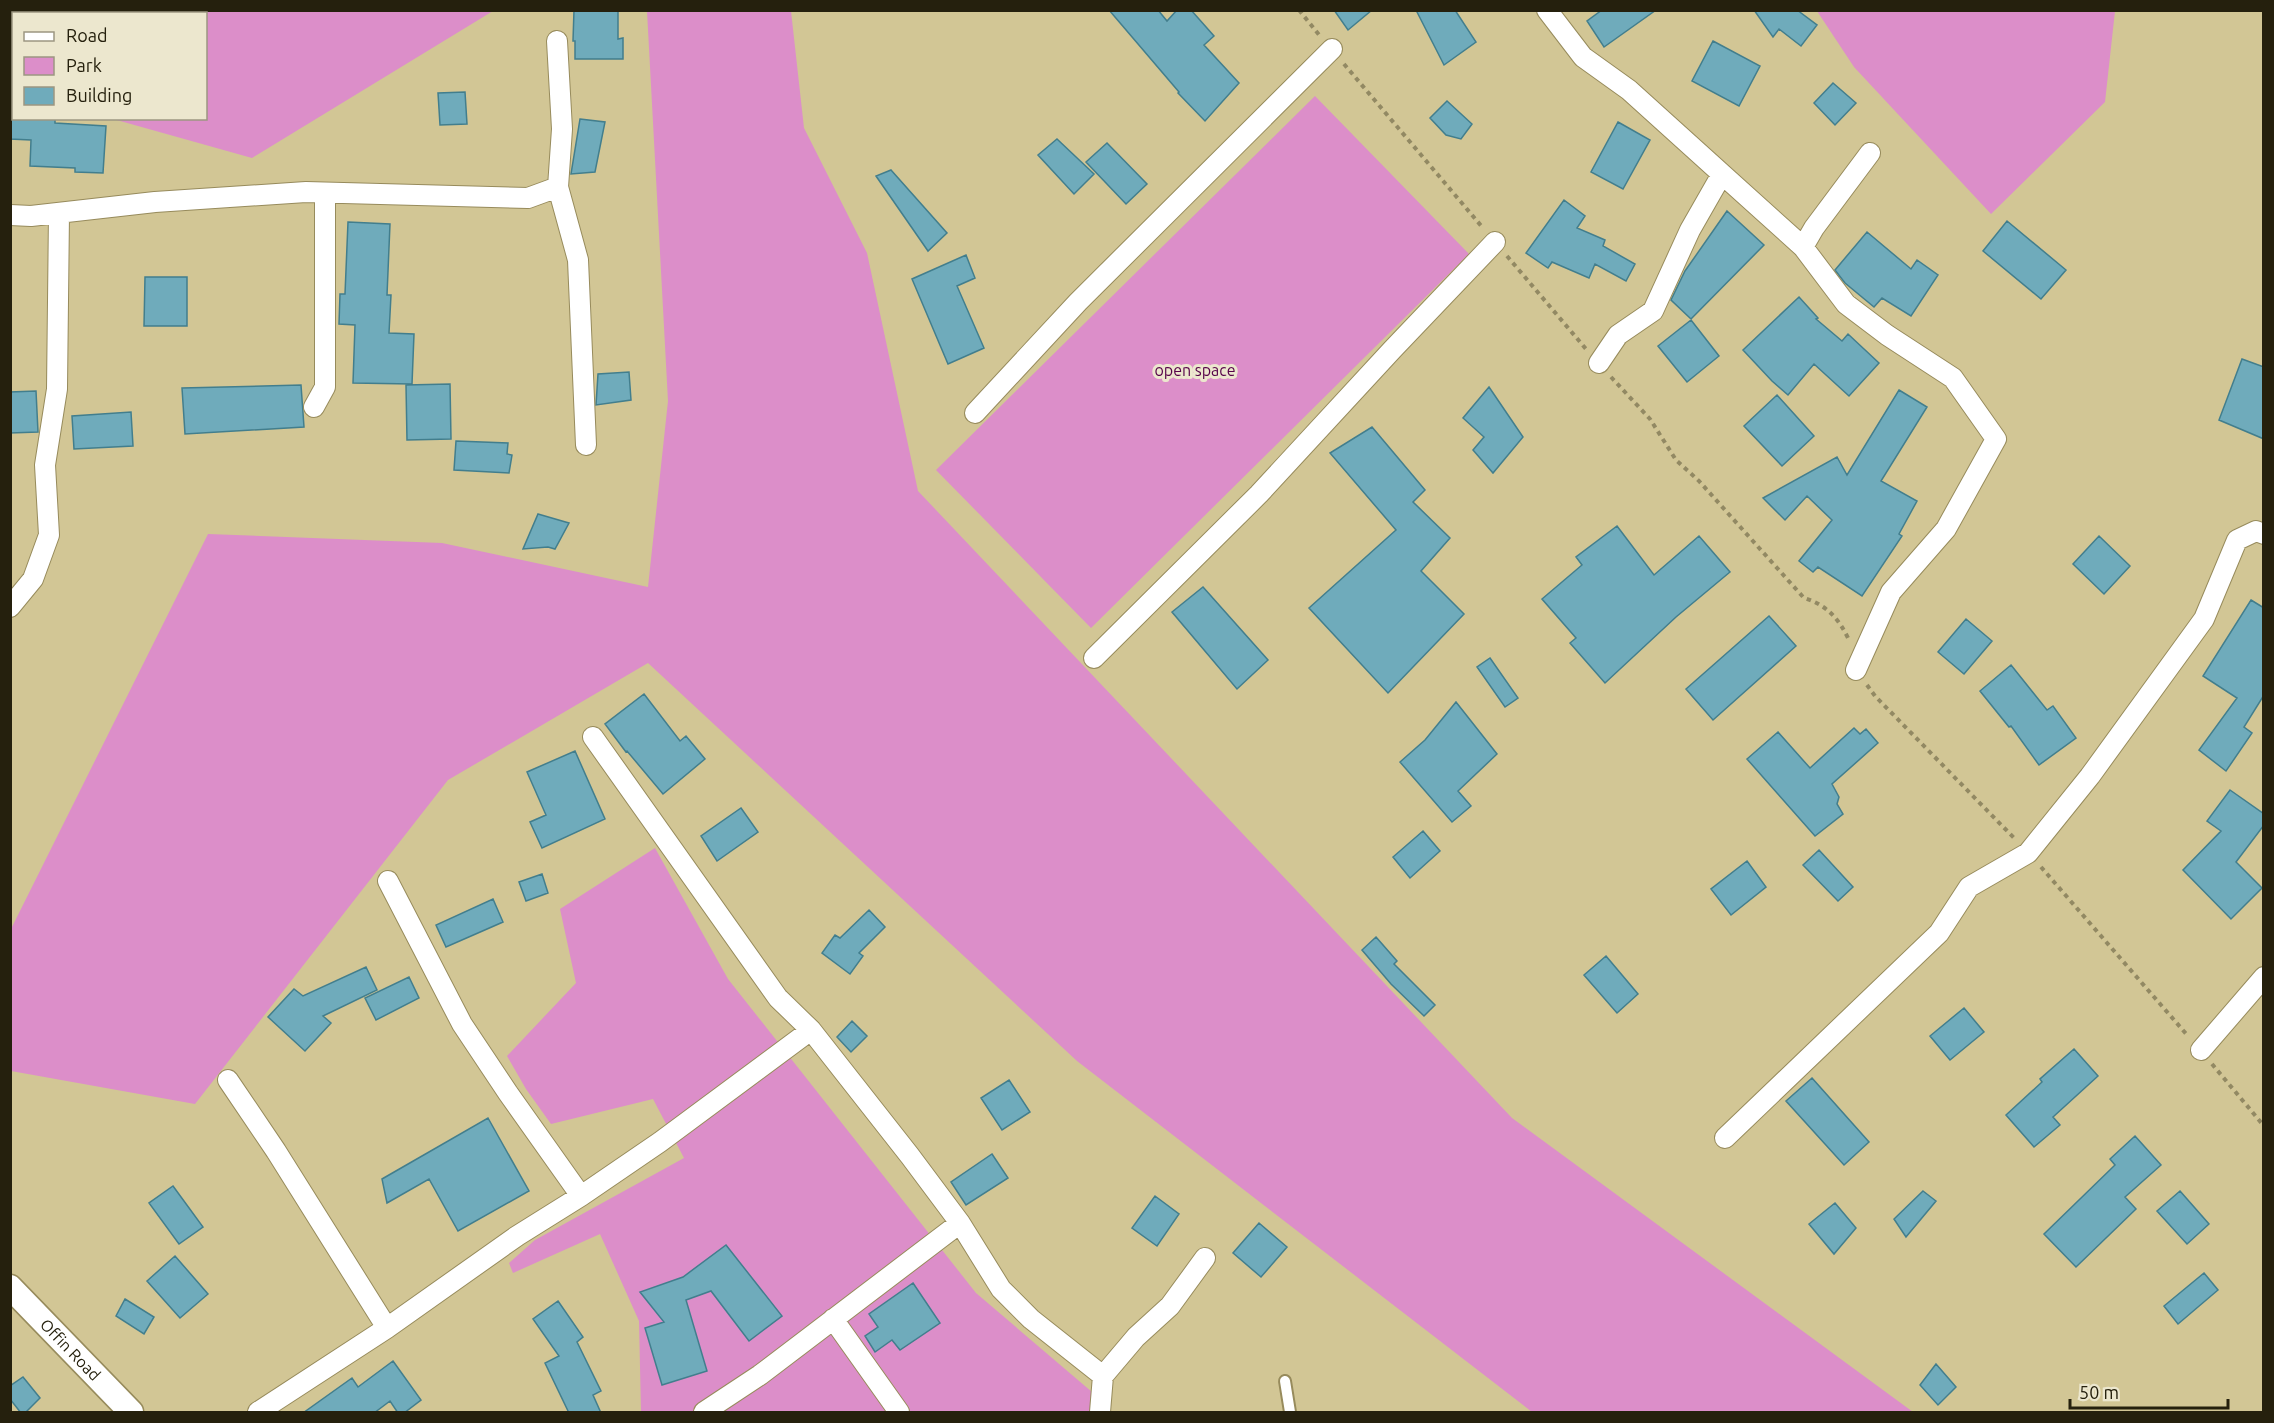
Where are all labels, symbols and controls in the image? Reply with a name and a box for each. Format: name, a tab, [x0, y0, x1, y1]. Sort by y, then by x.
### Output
legend	[12, 12, 207, 120]
text: Road	[66, 25, 108, 45]
text: Park	[66, 55, 102, 75]
text: Building	[66, 85, 132, 105]
park label: open space	[1154, 361, 1236, 379]
street label: Offin Road	[37, 1315, 104, 1384]
scale bar	[2070, 1372, 2228, 1410]
text: 50 m	[2079, 1382, 2119, 1402]

